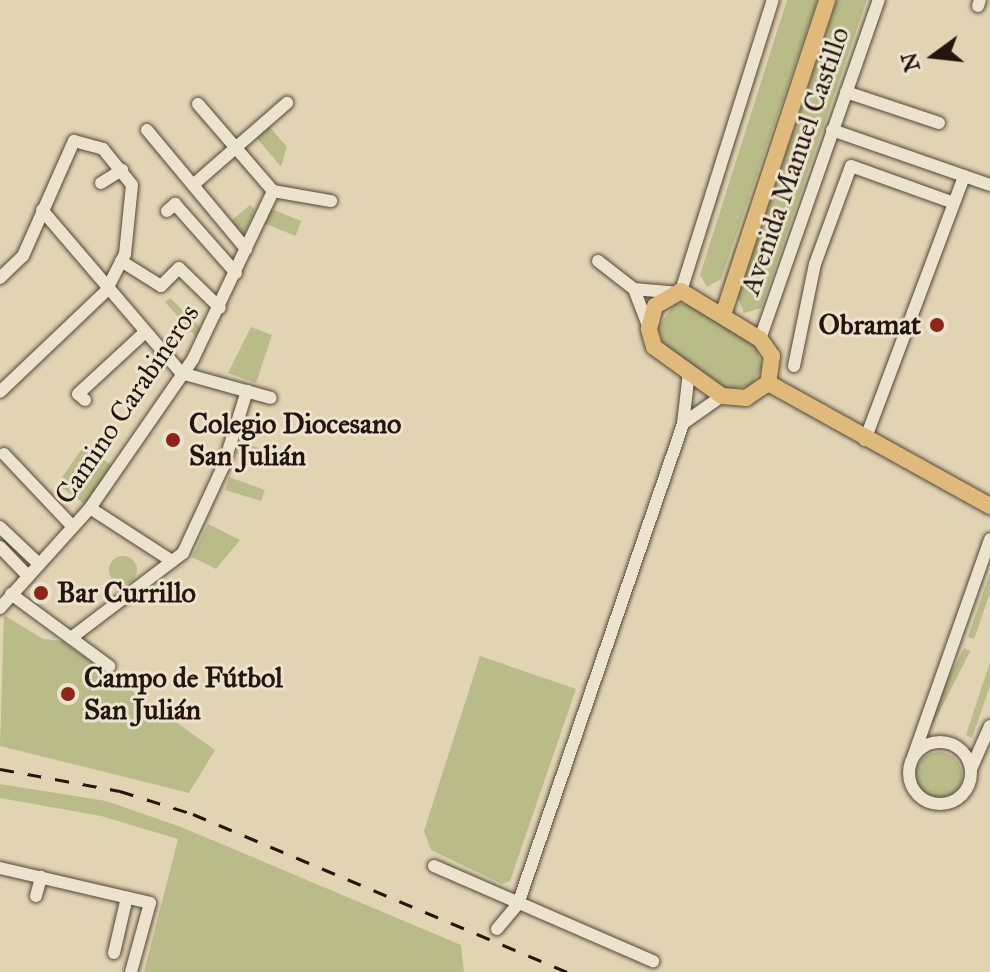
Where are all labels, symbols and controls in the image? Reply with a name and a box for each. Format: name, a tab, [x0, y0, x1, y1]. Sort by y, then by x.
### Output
north arrow	[894, 16, 974, 96]
street label: Avenida Manuel Castillo	[733, 23, 857, 299]
text: N	[895, 50, 926, 75]
street label: Camino Carabineros	[48, 298, 206, 510]
place label: Obramat	[819, 308, 921, 342]
marker: Obramat	[928, 316, 946, 334]
place label: Colegio Diocesano San Julián	[189, 407, 401, 473]
marker: Colegio Diocesano San Julián	[164, 431, 182, 449]
place label: Bar Currillo	[57, 576, 196, 610]
marker: Bar Currillo	[32, 584, 50, 602]
place label: Campo de Fútbol San Julián	[84, 661, 283, 727]
marker: Campo de Fútbol San Julián	[59, 685, 77, 703]

